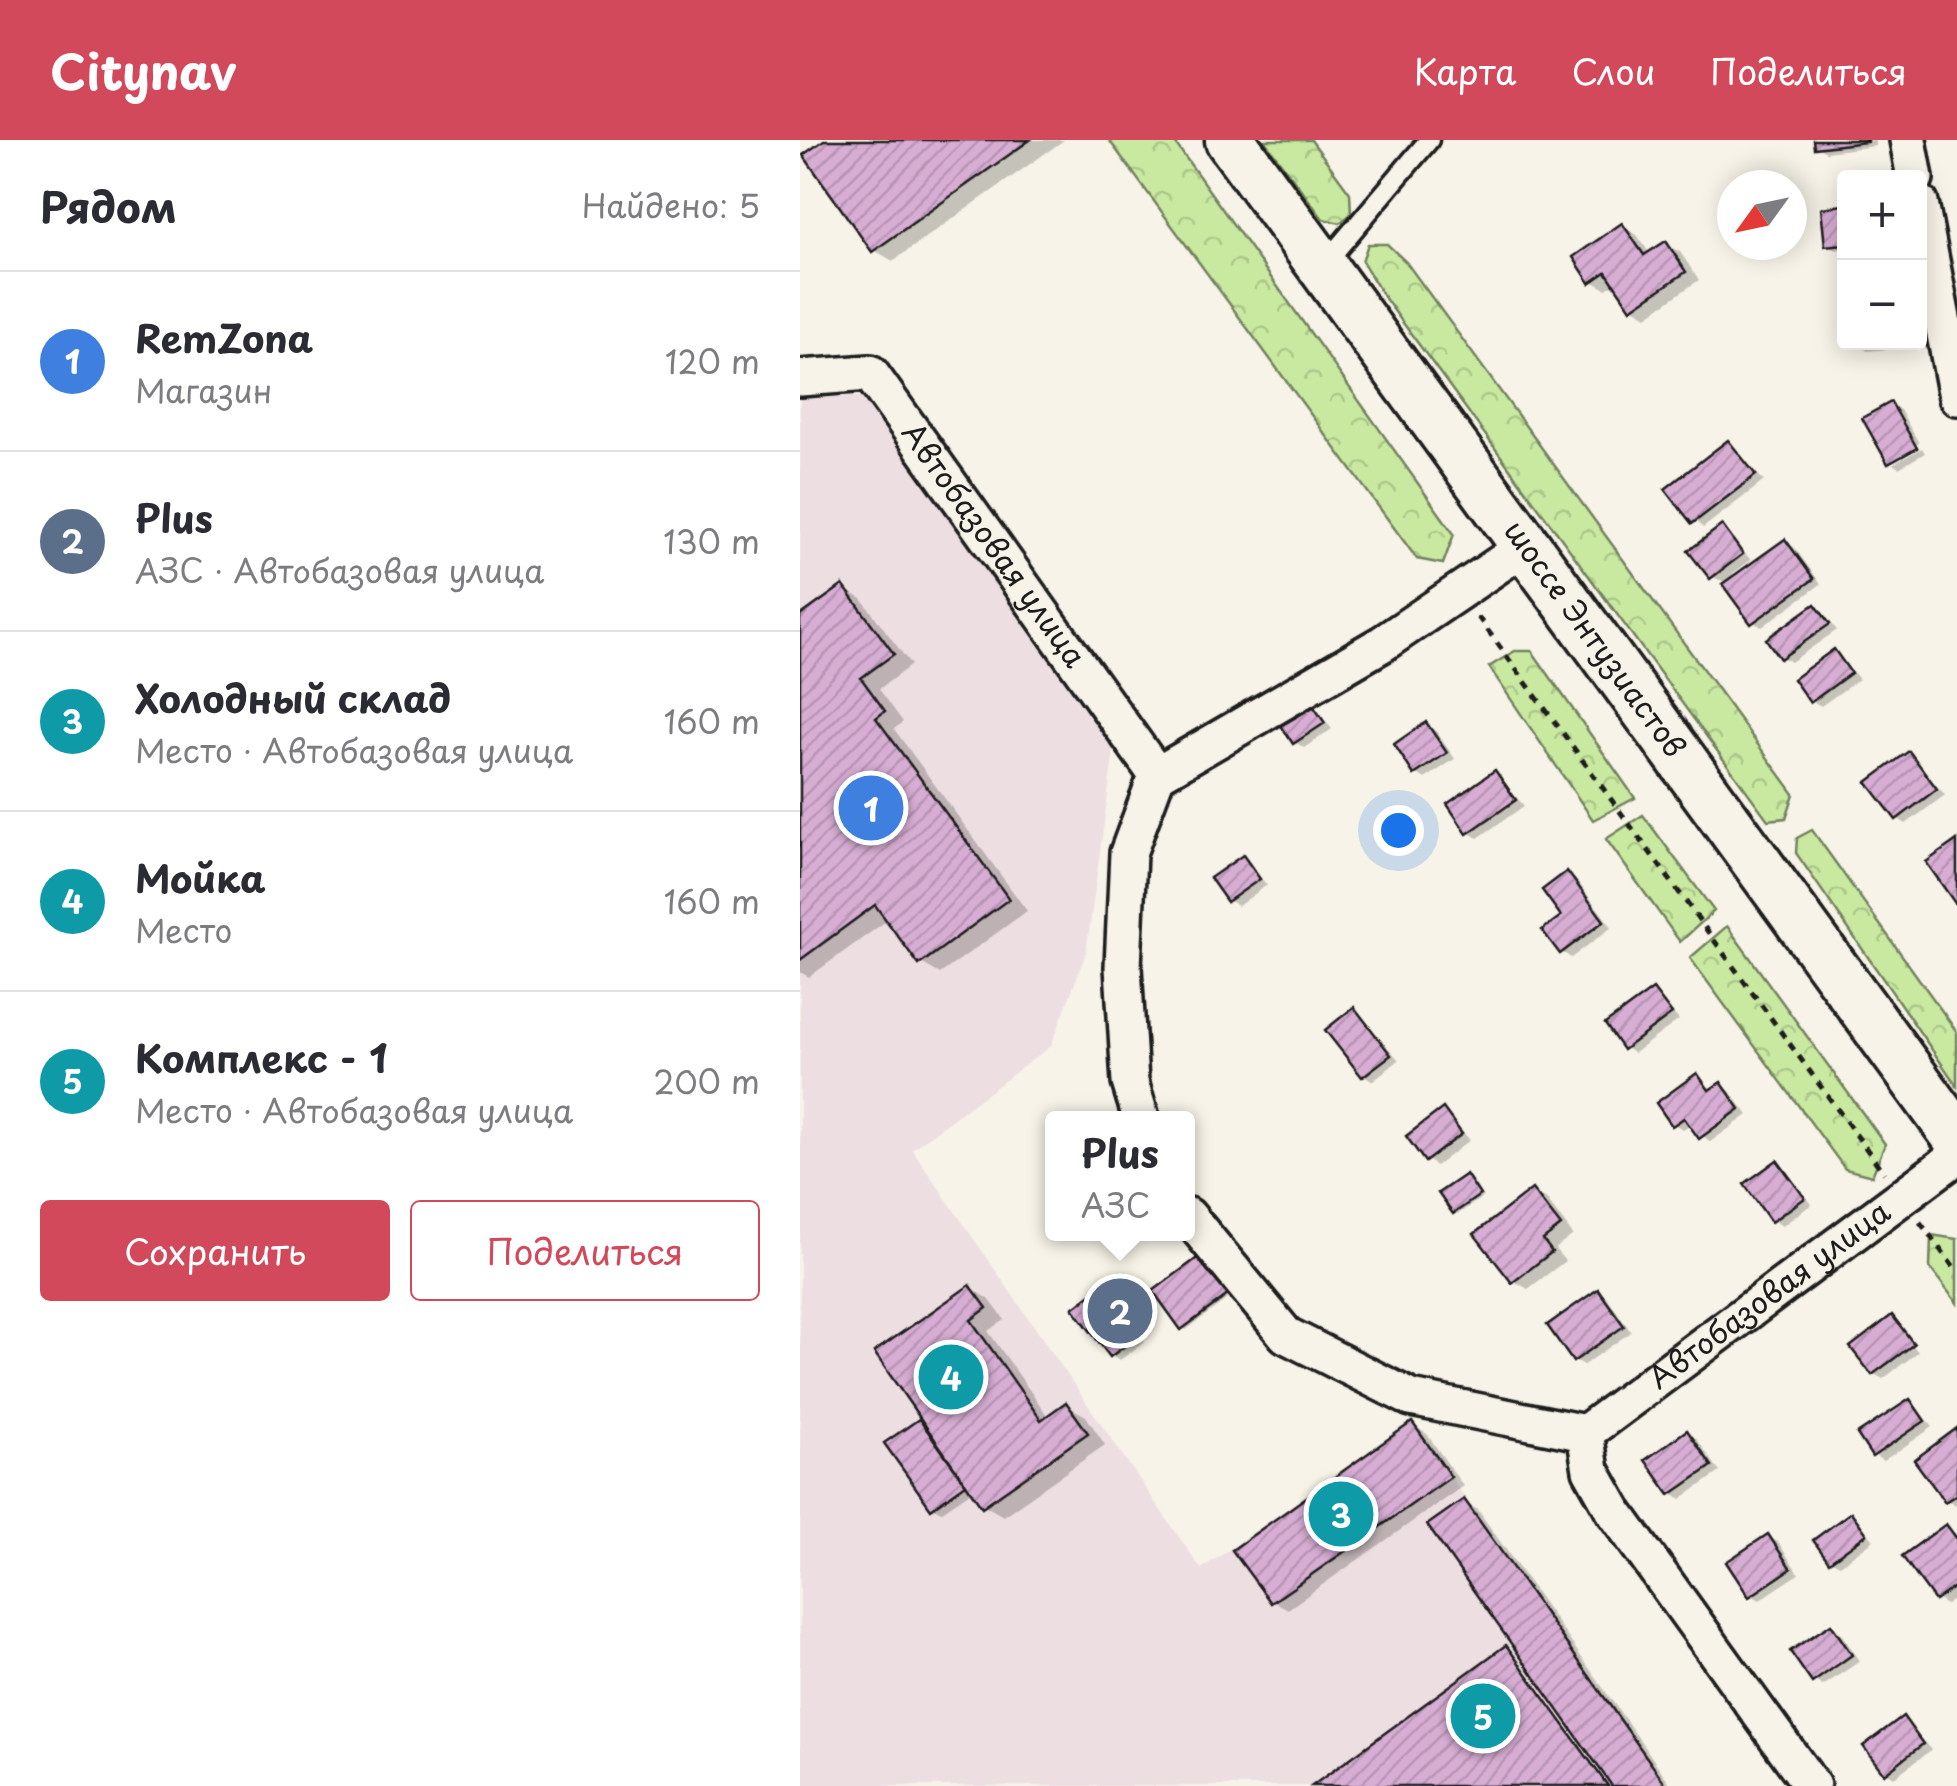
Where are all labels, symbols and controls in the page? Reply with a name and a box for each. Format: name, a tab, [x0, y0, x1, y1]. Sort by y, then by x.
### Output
text: Citynav	[50, 34, 237, 106]
text: Карта	[1414, 44, 1516, 97]
text: Слои	[1571, 44, 1655, 97]
text: Поделиться	[1710, 44, 1907, 97]
north arrow	[1717, 170, 1807, 260]
map controls	[1837, 170, 1927, 350]
button: +	[1837, 170, 1927, 260]
text: Рядом	[40, 174, 177, 237]
text: Найдено: 5	[582, 181, 760, 229]
button: −	[1837, 260, 1927, 350]
text: RemZona	[135, 309, 313, 366]
text: 1	[65, 337, 80, 385]
text: 120 m	[665, 337, 760, 385]
text: Магазин	[135, 366, 272, 414]
street label: Автобазовая улица	[892, 412, 1098, 676]
text: Plus	[135, 489, 213, 546]
street label: шоссе Энтузиастов	[1494, 510, 1698, 766]
text: 2	[61, 517, 84, 565]
text: 130 m	[663, 517, 760, 565]
text: АЗС · Автобазовая улица	[135, 546, 544, 594]
text: Холодный склад	[135, 669, 451, 726]
text: 3	[62, 697, 83, 745]
text: 160 m	[664, 697, 760, 745]
text: Место · Автобазовая улица	[135, 726, 573, 774]
pin: 1	[838, 770, 904, 846]
your location	[1373, 805, 1424, 856]
text: Мойка	[135, 849, 266, 906]
text: 4	[62, 877, 83, 925]
text: 160 m	[664, 877, 760, 925]
text: Место	[135, 906, 232, 954]
text: Комплекс - 1	[135, 1029, 387, 1086]
text: 5	[62, 1057, 83, 1105]
text: 200 m	[653, 1057, 760, 1105]
text: Место · Автобазовая улица	[135, 1086, 573, 1134]
popup	[1045, 1111, 1195, 1241]
text: Plus	[1081, 1124, 1159, 1181]
text: АЗС	[1081, 1181, 1150, 1229]
street label: Автобазовая улица	[1638, 1188, 1899, 1399]
button: Сохранить	[40, 1200, 390, 1301]
button: Поделиться	[410, 1200, 760, 1301]
pin: 2	[1088, 1274, 1152, 1348]
pin: 4	[918, 1340, 984, 1414]
pin: 3	[1308, 1476, 1374, 1552]
pin: 5	[1450, 1678, 1516, 1754]

